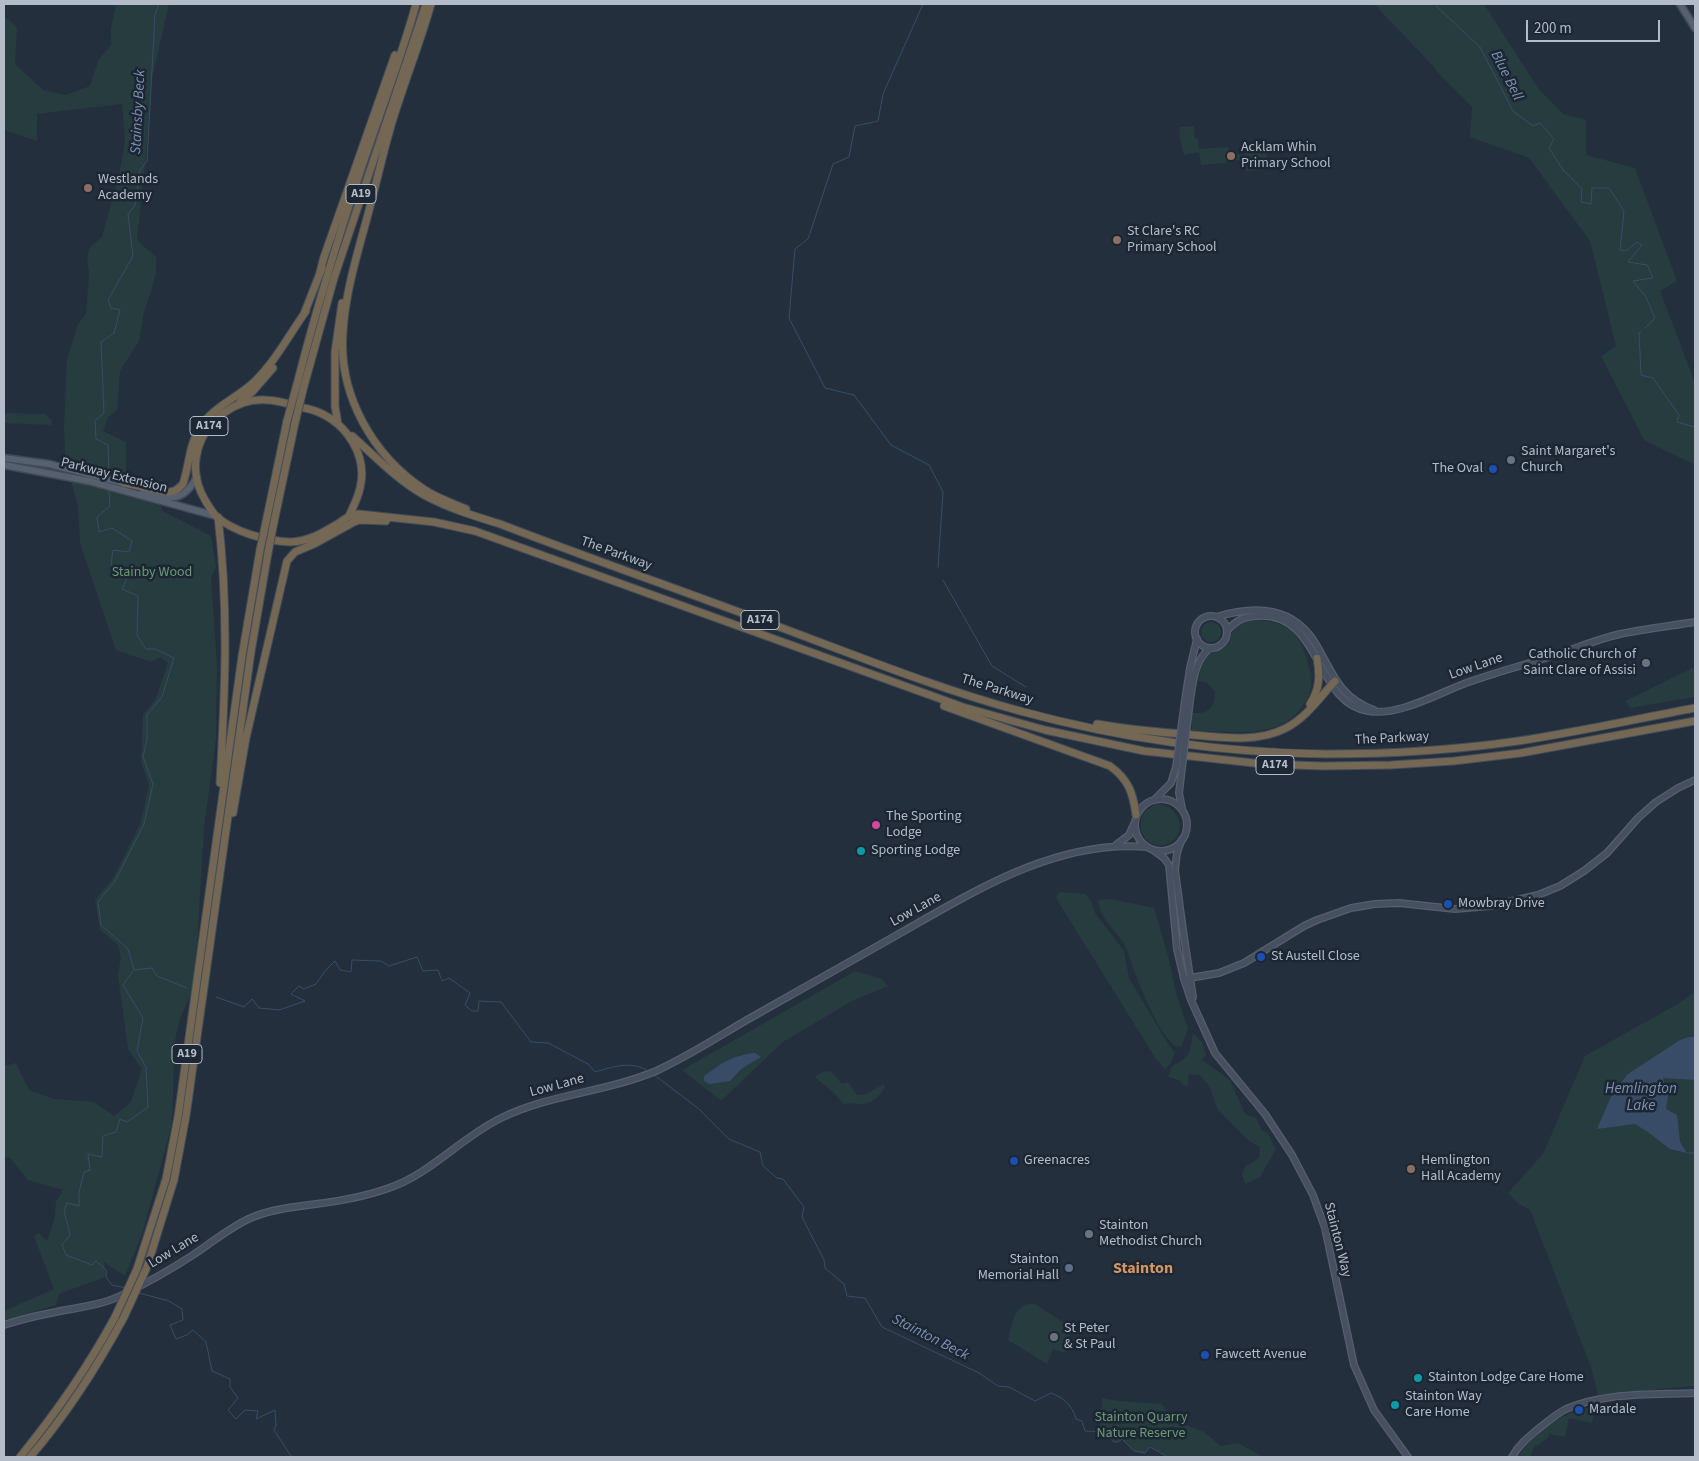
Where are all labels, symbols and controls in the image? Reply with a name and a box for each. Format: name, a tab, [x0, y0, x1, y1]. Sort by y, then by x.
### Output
scale bar	[1529, 10, 1663, 42]
text: 200 m	[1534, 18, 1572, 39]
water label: Blue Bell	[1486, 48, 1526, 104]
water label: Stainsby Beck	[128, 69, 150, 155]
place label: Acklam Whin Primary School	[1241, 140, 1331, 172]
marker: Acklam Whin Primary School	[1225, 150, 1237, 162]
place label: Westlands Academy	[98, 172, 158, 204]
marker: Westlands Academy	[82, 182, 94, 194]
road number: A19	[346, 184, 376, 203]
place label: St Clare's RC Primary School	[1127, 224, 1217, 256]
marker: St Clare's RC Primary School	[1111, 234, 1123, 246]
road number: A174	[190, 416, 228, 436]
place label: Saint Margaret's Church	[1521, 444, 1615, 477]
marker: Saint Margaret's Church	[1505, 454, 1517, 466]
street label: Parkway Extension	[59, 455, 169, 497]
place label: The Oval	[1432, 461, 1483, 477]
marker: The Oval	[1487, 463, 1499, 475]
street label: The Parkway	[578, 533, 654, 575]
park label: Stainby Wood	[112, 565, 192, 581]
road number: A174	[741, 610, 779, 630]
place label: Catholic Church of Saint Clare of Assisi	[1523, 647, 1636, 680]
street label: Low Lane	[1447, 650, 1505, 684]
marker: Catholic Church of Saint Clare of Assisi	[1640, 657, 1652, 669]
street label: The Parkway	[959, 671, 1035, 709]
street label: The Parkway	[1354, 729, 1430, 749]
road number: A174	[1256, 756, 1294, 774]
place label: The Sporting Lodge	[886, 809, 961, 842]
marker: The Sporting Lodge	[870, 819, 882, 831]
place label: Sporting Lodge	[871, 843, 960, 859]
marker: Sporting Lodge	[855, 845, 867, 857]
street label: Low Lane	[888, 889, 944, 931]
place label: Mowbray Drive	[1458, 896, 1545, 912]
marker: Mowbray Drive	[1442, 898, 1454, 910]
place label: St Austell Close	[1271, 949, 1360, 965]
marker: St Austell Close	[1255, 951, 1267, 963]
road number: A19	[172, 1044, 202, 1064]
street label: Low Lane	[528, 1071, 586, 1101]
water label: Hemlington Lake	[1605, 1081, 1677, 1116]
place label: Greenacres	[1024, 1153, 1090, 1169]
place label: Hemlington Hall Academy	[1421, 1153, 1501, 1186]
marker: Greenacres	[1008, 1155, 1020, 1167]
marker: Hemlington Hall Academy	[1405, 1163, 1417, 1175]
street label: Stainton Way	[1320, 1201, 1354, 1279]
place label: Stainton Methodist Church	[1099, 1218, 1202, 1250]
marker: Stainton Methodist Church	[1083, 1228, 1095, 1240]
street label: Low Lane	[146, 1230, 202, 1272]
place label: Stainton Memorial Hall	[978, 1252, 1059, 1284]
district label: Stainton	[1113, 1259, 1173, 1279]
marker: Stainton Memorial Hall	[1063, 1262, 1075, 1274]
water label: Stainton Beck	[888, 1311, 972, 1365]
place label: St Peter & St Paul	[1064, 1321, 1116, 1354]
marker: St Peter & St Paul	[1048, 1331, 1060, 1343]
place label: Fawcett Avenue	[1215, 1347, 1307, 1363]
marker: Fawcett Avenue	[1199, 1349, 1211, 1361]
place label: Stainton Lodge Care Home	[1428, 1370, 1584, 1386]
marker: Stainton Lodge Care Home	[1412, 1372, 1424, 1384]
place label: Stainton Way Care Home	[1405, 1389, 1482, 1421]
marker: Stainton Way Care Home	[1389, 1399, 1401, 1411]
place label: Mardale	[1589, 1402, 1636, 1418]
marker: Mardale	[1573, 1404, 1585, 1416]
park label: Stainton Quarry Nature Reserve	[1095, 1410, 1187, 1442]

